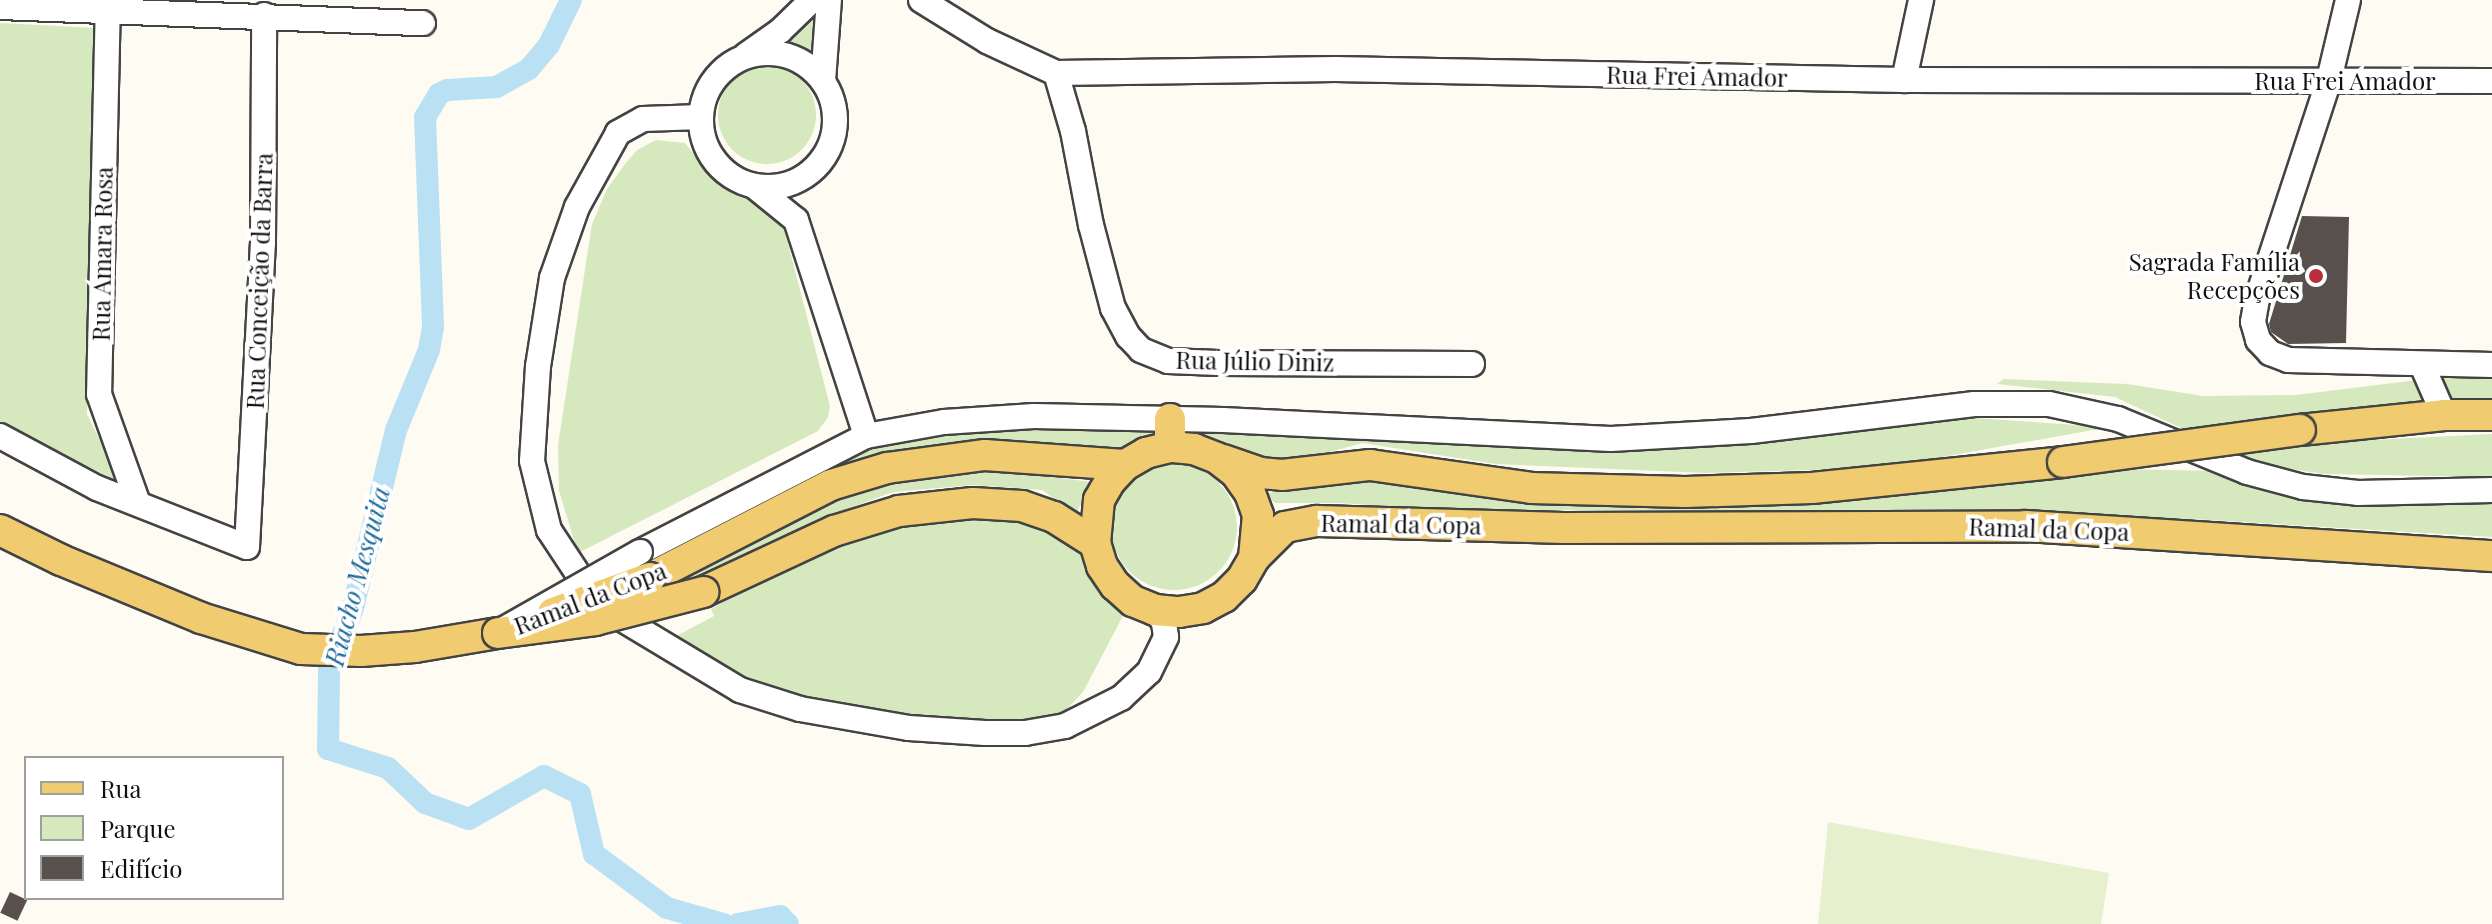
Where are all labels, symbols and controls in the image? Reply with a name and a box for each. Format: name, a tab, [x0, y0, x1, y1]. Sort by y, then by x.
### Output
street label: Rua Frei Amador	[1605, 60, 1789, 92]
street label: Rua Frei Amador	[2254, 67, 2436, 95]
street label: Rua Conceição da Barra	[240, 152, 278, 410]
street label: Rua Amara Rosa	[86, 166, 118, 342]
place label: Sagrada Família Recepções	[2128, 248, 2300, 304]
marker: Sagrada Família Recepções	[2307, 267, 2325, 285]
street label: Rua Júlio Diniz	[1175, 345, 1335, 377]
water label: Riacho Mesquita	[318, 483, 396, 669]
street label: Ramal da Copa	[1320, 508, 1482, 540]
street label: Ramal da Copa	[1968, 512, 2130, 546]
street label: Ramal da Copa	[510, 556, 670, 640]
legend	[24, 756, 284, 900]
text: Rua	[100, 772, 141, 804]
text: Parque	[100, 812, 176, 844]
text: Edifício	[100, 852, 182, 884]

